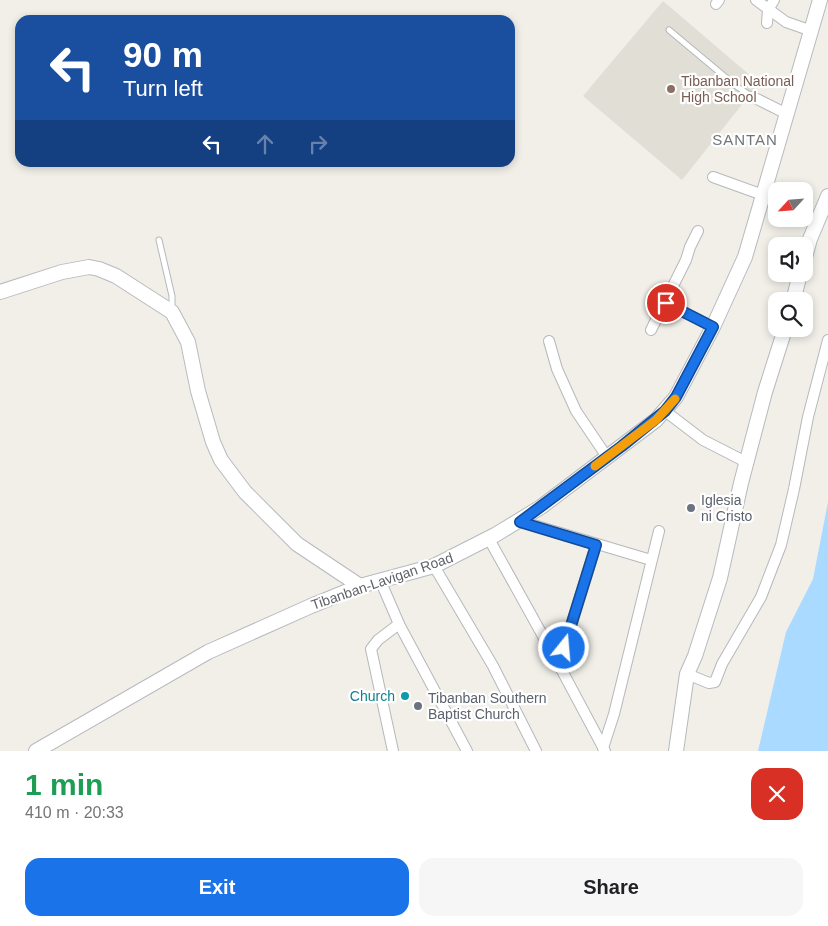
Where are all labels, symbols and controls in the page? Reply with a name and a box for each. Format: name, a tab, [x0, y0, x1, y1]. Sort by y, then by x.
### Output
icon: left	[40, 35, 105, 100]
text: 90 m	[123, 35, 203, 74]
place label: Tibanban National High School	[681, 73, 794, 105]
text: Turn left	[123, 76, 203, 101]
marker: Tibanban National High School	[665, 83, 677, 95]
icon: left	[198, 130, 226, 158]
icon: ahead	[251, 130, 279, 158]
icon: right	[304, 130, 332, 158]
district label: SANTAN	[712, 131, 778, 148]
north arrow	[768, 182, 812, 228]
map controls	[768, 182, 813, 337]
button: sound	[768, 237, 813, 282]
pin	[645, 282, 687, 324]
icon: arrive	[652, 289, 680, 317]
button: search	[768, 292, 813, 337]
place label: Iglesia ni Cristo	[701, 492, 753, 524]
marker: Iglesia ni Cristo	[685, 502, 697, 514]
street label: Tibanban-Lavigan Road	[309, 549, 455, 613]
position arrow	[537, 621, 589, 673]
place label: Church	[350, 688, 395, 704]
marker: Church	[399, 690, 411, 702]
place label: Tibanban Southern Baptist Church	[428, 690, 547, 722]
marker: Tibanban Southern Baptist Church	[412, 700, 424, 712]
text: 1 min	[25, 768, 103, 801]
button: close	[751, 768, 803, 820]
text: 410 m · 20:33	[25, 804, 124, 821]
button: Exit	[25, 858, 409, 916]
button: Share	[419, 858, 803, 916]

